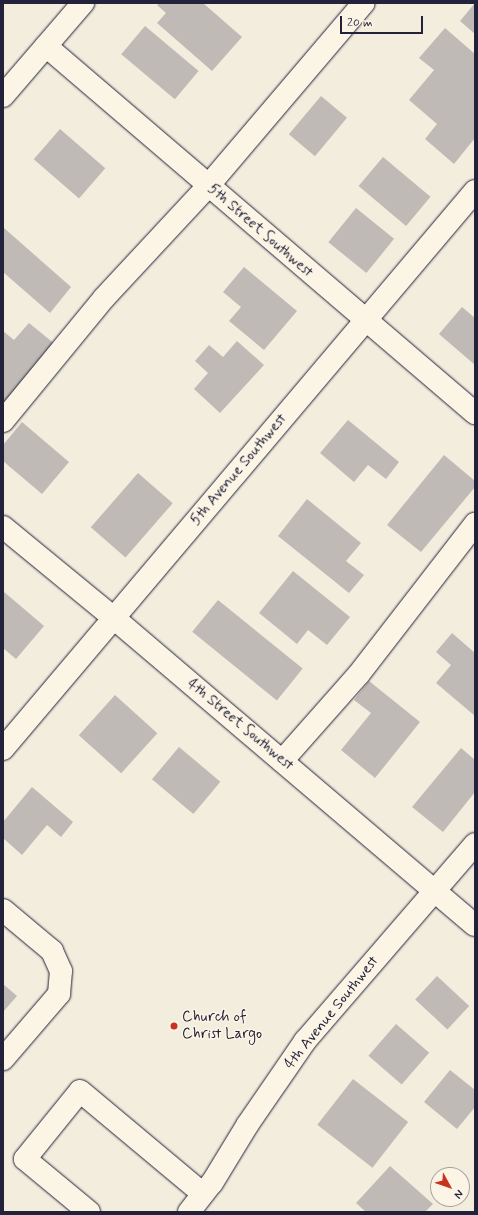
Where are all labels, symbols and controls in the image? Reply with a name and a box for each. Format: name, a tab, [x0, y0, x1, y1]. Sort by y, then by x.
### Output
scale bar	[342, 8, 425, 34]
text: 20 m	[347, 15, 373, 31]
street label: 5th Street Southwest	[204, 180, 316, 282]
street label: 5th Avenue Southwest	[188, 412, 290, 528]
street label: 4th Street Southwest	[183, 675, 297, 775]
street label: 4th Avenue Southwest	[282, 954, 382, 1072]
place label: Church of Christ Largo	[182, 1008, 262, 1043]
marker: Church of Christ Largo	[169, 1021, 179, 1031]
north arrow	[430, 1167, 470, 1207]
text: N	[451, 1187, 466, 1201]

